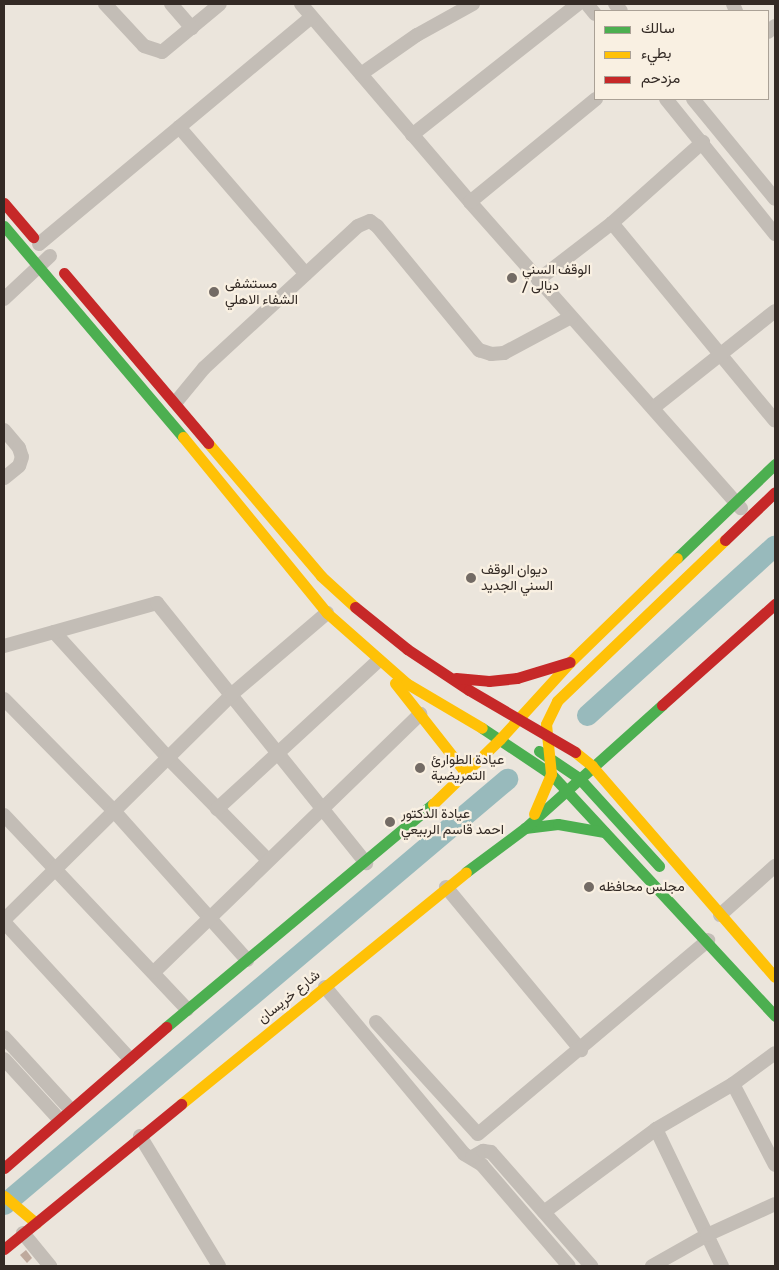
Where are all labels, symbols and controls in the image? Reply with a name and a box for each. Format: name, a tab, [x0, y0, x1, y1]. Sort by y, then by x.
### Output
legend	[594, 10, 769, 100]
text: سالك	[641, 19, 675, 37]
text: بطيء	[641, 44, 671, 62]
text: مزدحم	[641, 69, 680, 87]
place label: الوقف السني / ديالى	[522, 262, 591, 294]
marker: الوقف السني / ديالى	[506, 272, 518, 284]
place label: مستشفى الشفاء الاهلي	[225, 276, 298, 308]
marker: مستشفى الشفاء الاهلي	[207, 285, 221, 299]
place label: ديوان الوقف السني الجديد	[481, 562, 553, 594]
marker: ديوان الوقف السني الجديد	[465, 572, 477, 584]
place label: عيادة الطوارئ التمريضية	[431, 752, 504, 784]
marker: عيادة الطوارئ التمريضية	[413, 761, 427, 775]
place label: عيادة الدكتور احمد قاسم الربيعي	[401, 806, 504, 839]
marker: عيادة الدكتور احمد قاسم الربيعي	[383, 815, 397, 829]
place label: مجلس محافظه	[599, 879, 685, 895]
marker: مجلس محافظه	[583, 881, 595, 893]
street label: شارع خريسان	[254, 967, 324, 1027]

